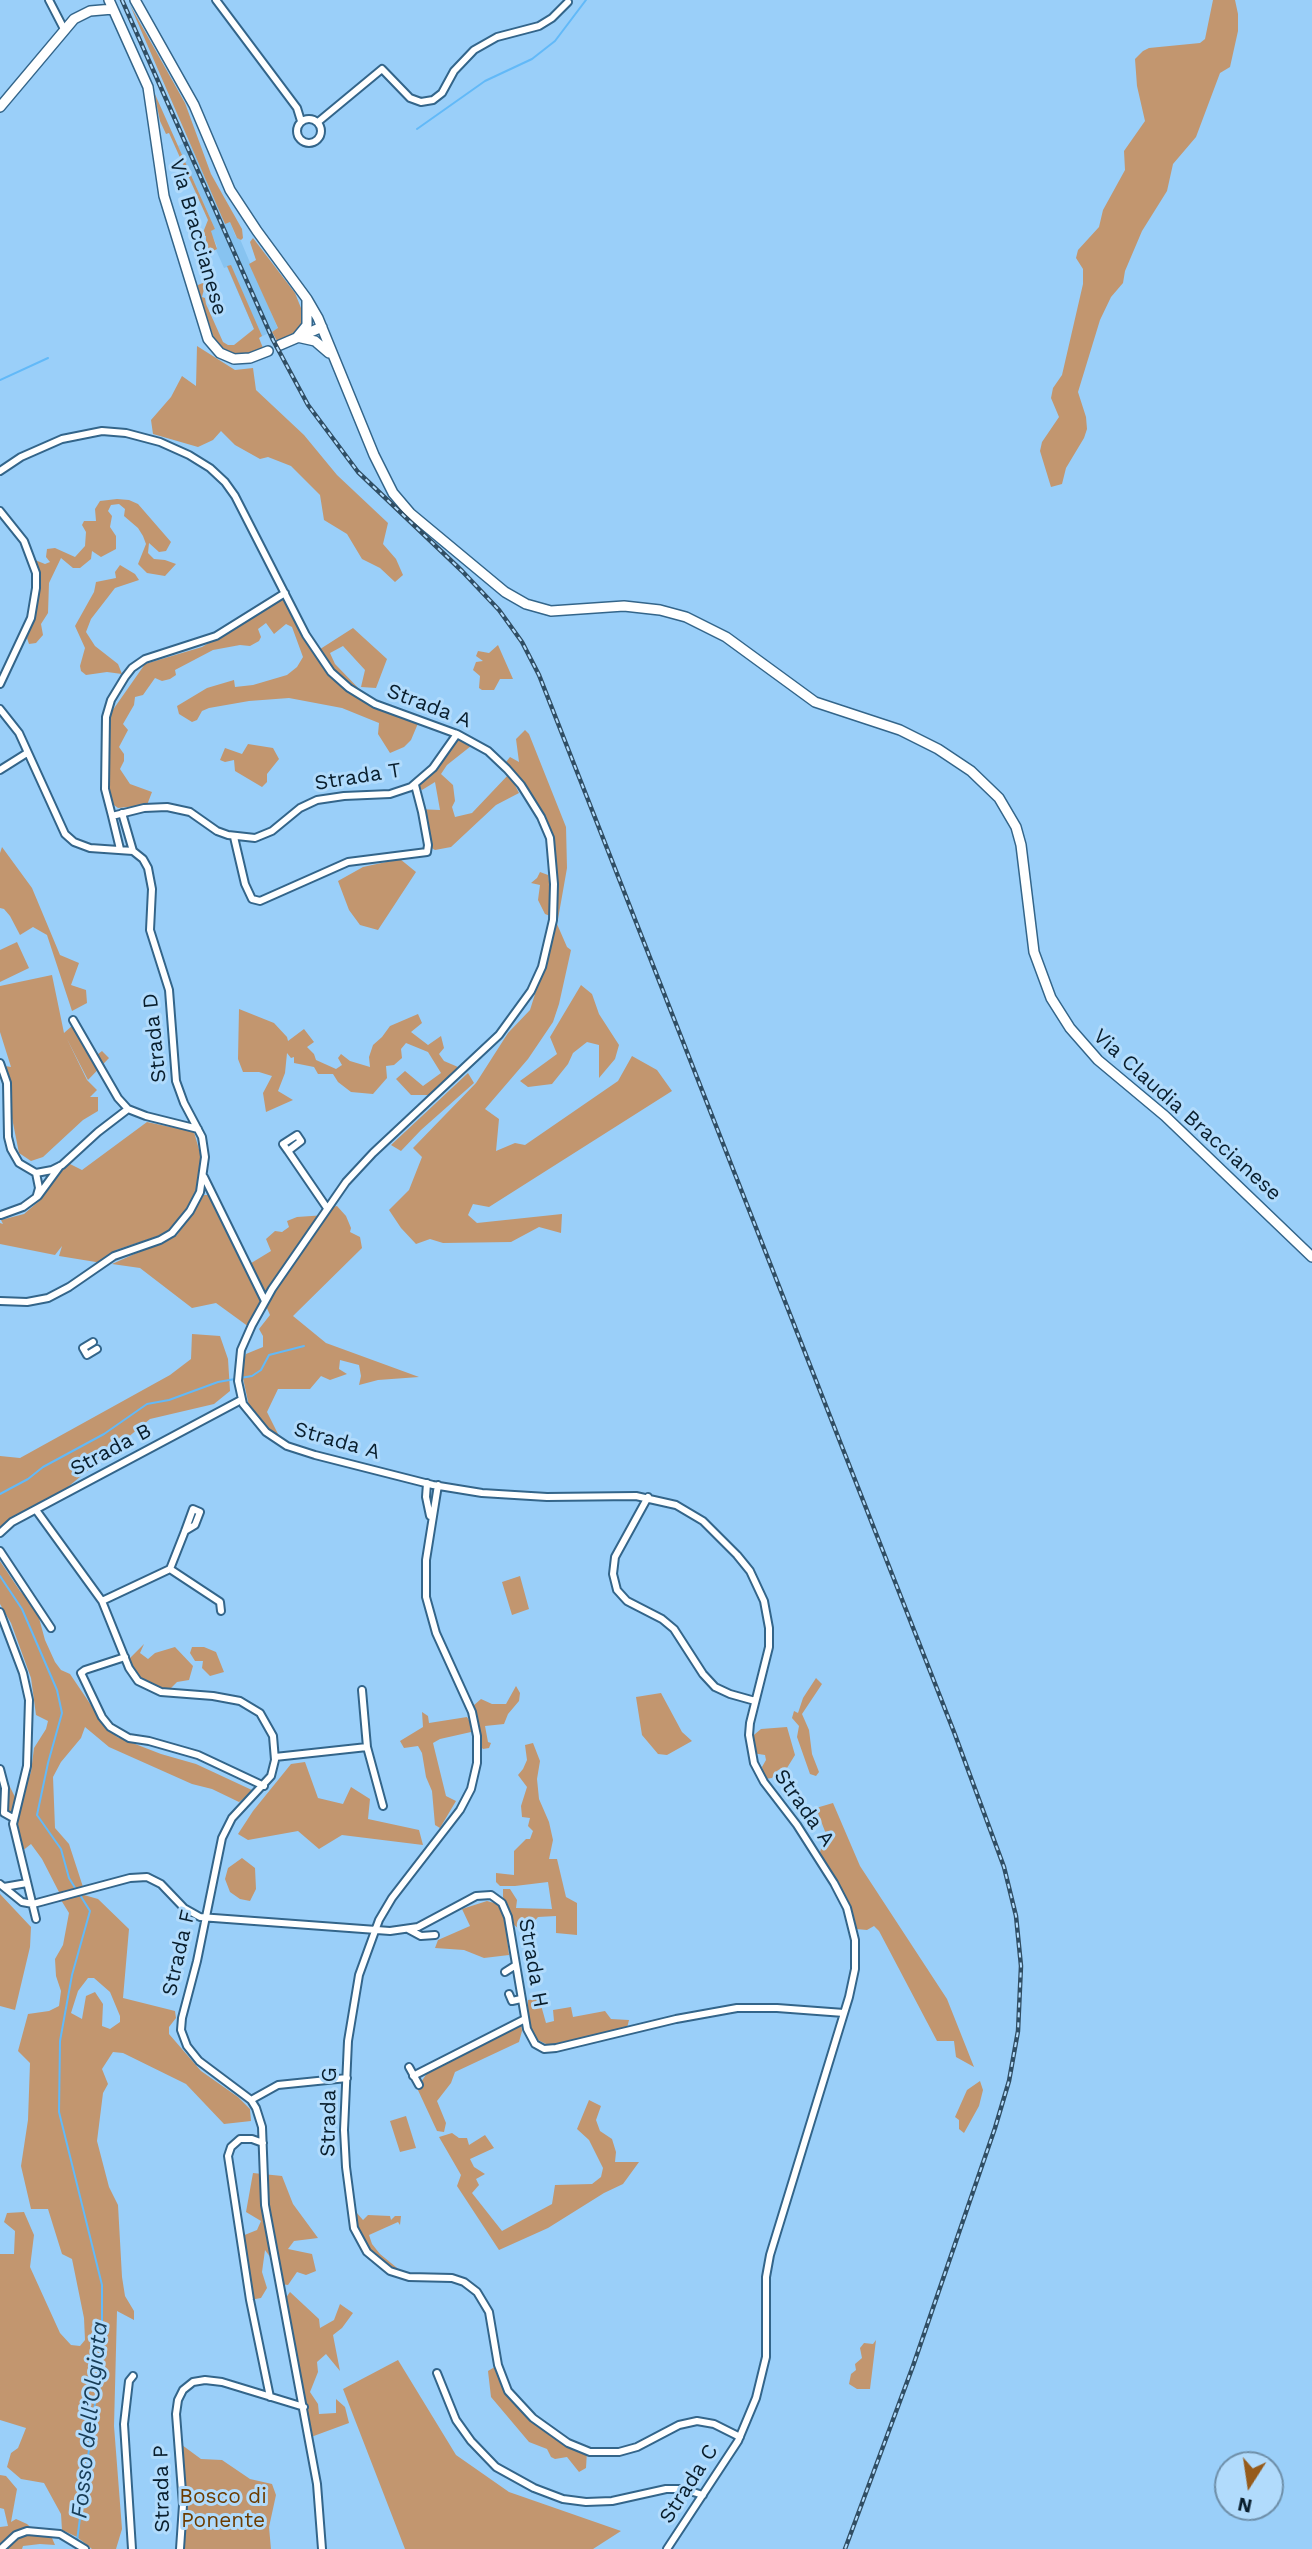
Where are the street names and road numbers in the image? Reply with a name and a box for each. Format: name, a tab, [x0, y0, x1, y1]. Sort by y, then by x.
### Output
street label: Via Braccianese	[164, 156, 232, 318]
street label: Strada A	[383, 678, 475, 734]
street label: Strada T	[313, 758, 403, 796]
street label: Strada D	[138, 992, 172, 1084]
street label: Via Claudia Braccianese	[1088, 1024, 1286, 1206]
street label: Strada A	[291, 1417, 383, 1465]
street label: Strada B	[66, 1418, 156, 1482]
street label: Strada A	[768, 1765, 840, 1851]
street label: Strada F	[157, 1908, 201, 1998]
street label: Strada H	[513, 1916, 553, 2010]
street label: Strada G	[316, 2067, 342, 2157]
street label: Strada C	[654, 2440, 724, 2528]
street label: Strada P	[149, 2445, 175, 2533]

